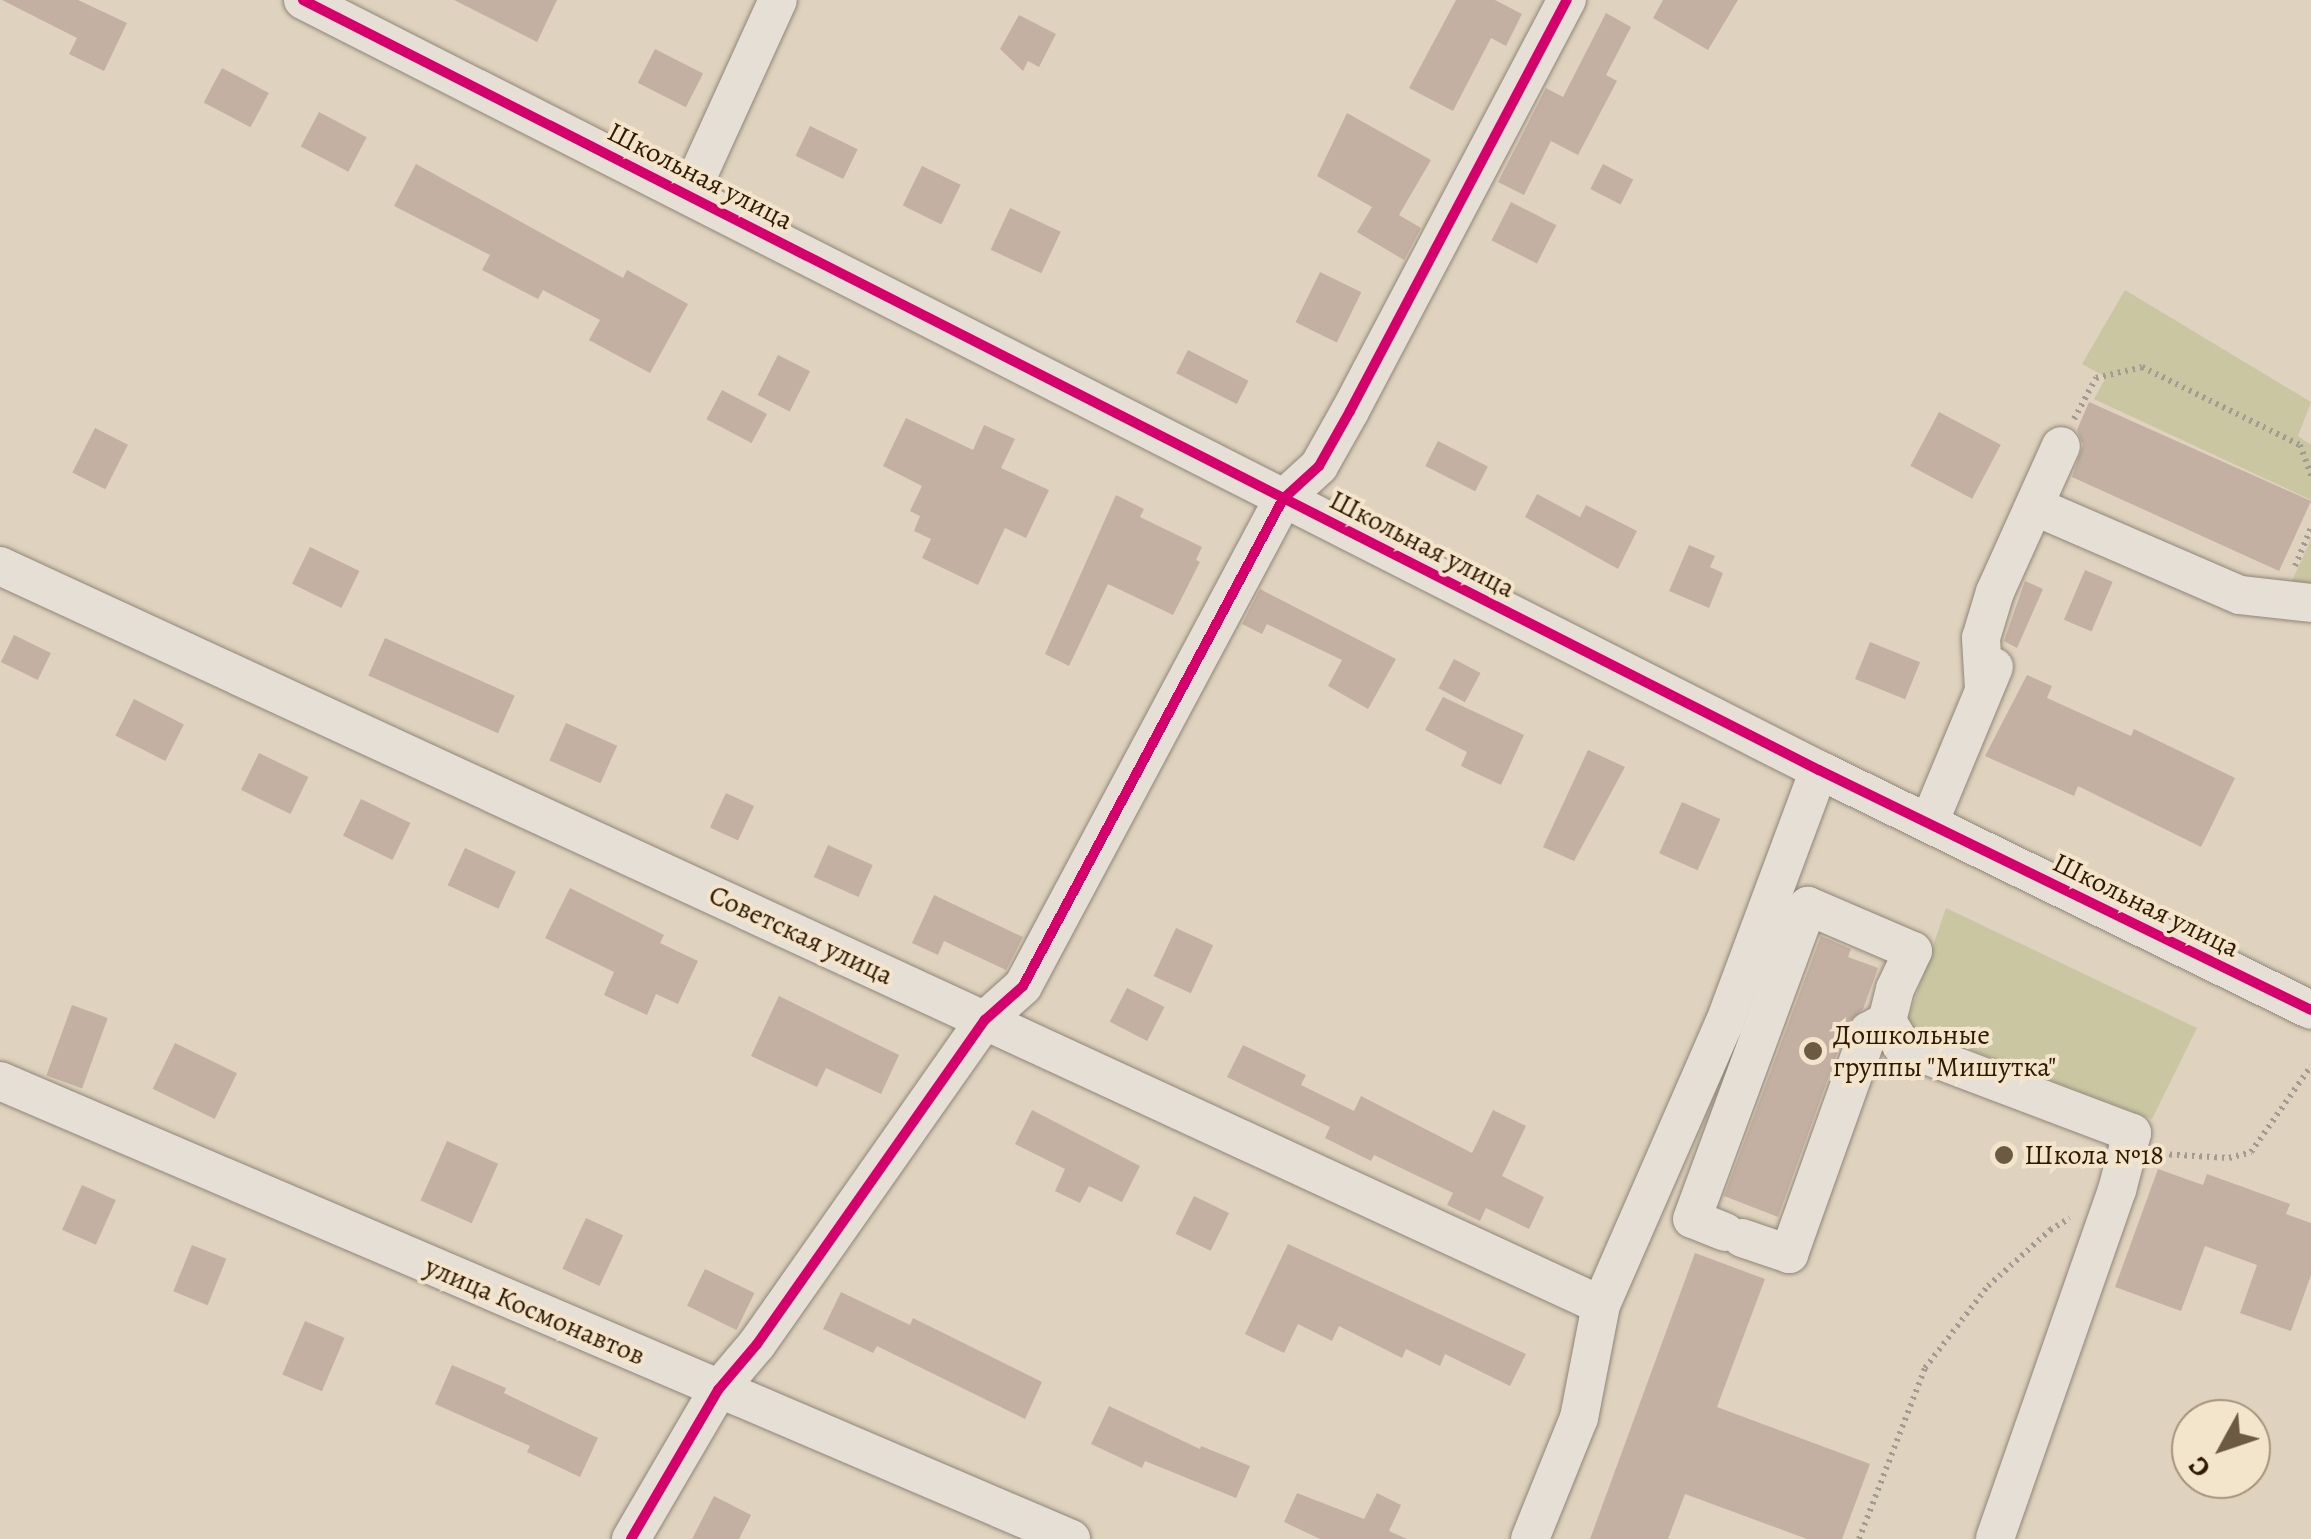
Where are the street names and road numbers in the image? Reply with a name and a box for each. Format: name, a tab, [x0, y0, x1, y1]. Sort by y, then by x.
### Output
street label: Школьная улица	[602, 115, 798, 237]
street label: Школьная улица	[1324, 483, 1520, 605]
street label: Школьная улица	[2047, 845, 2245, 965]
street label: Советская улица	[704, 878, 898, 992]
street label: улица Космонавтов	[420, 1249, 650, 1373]

